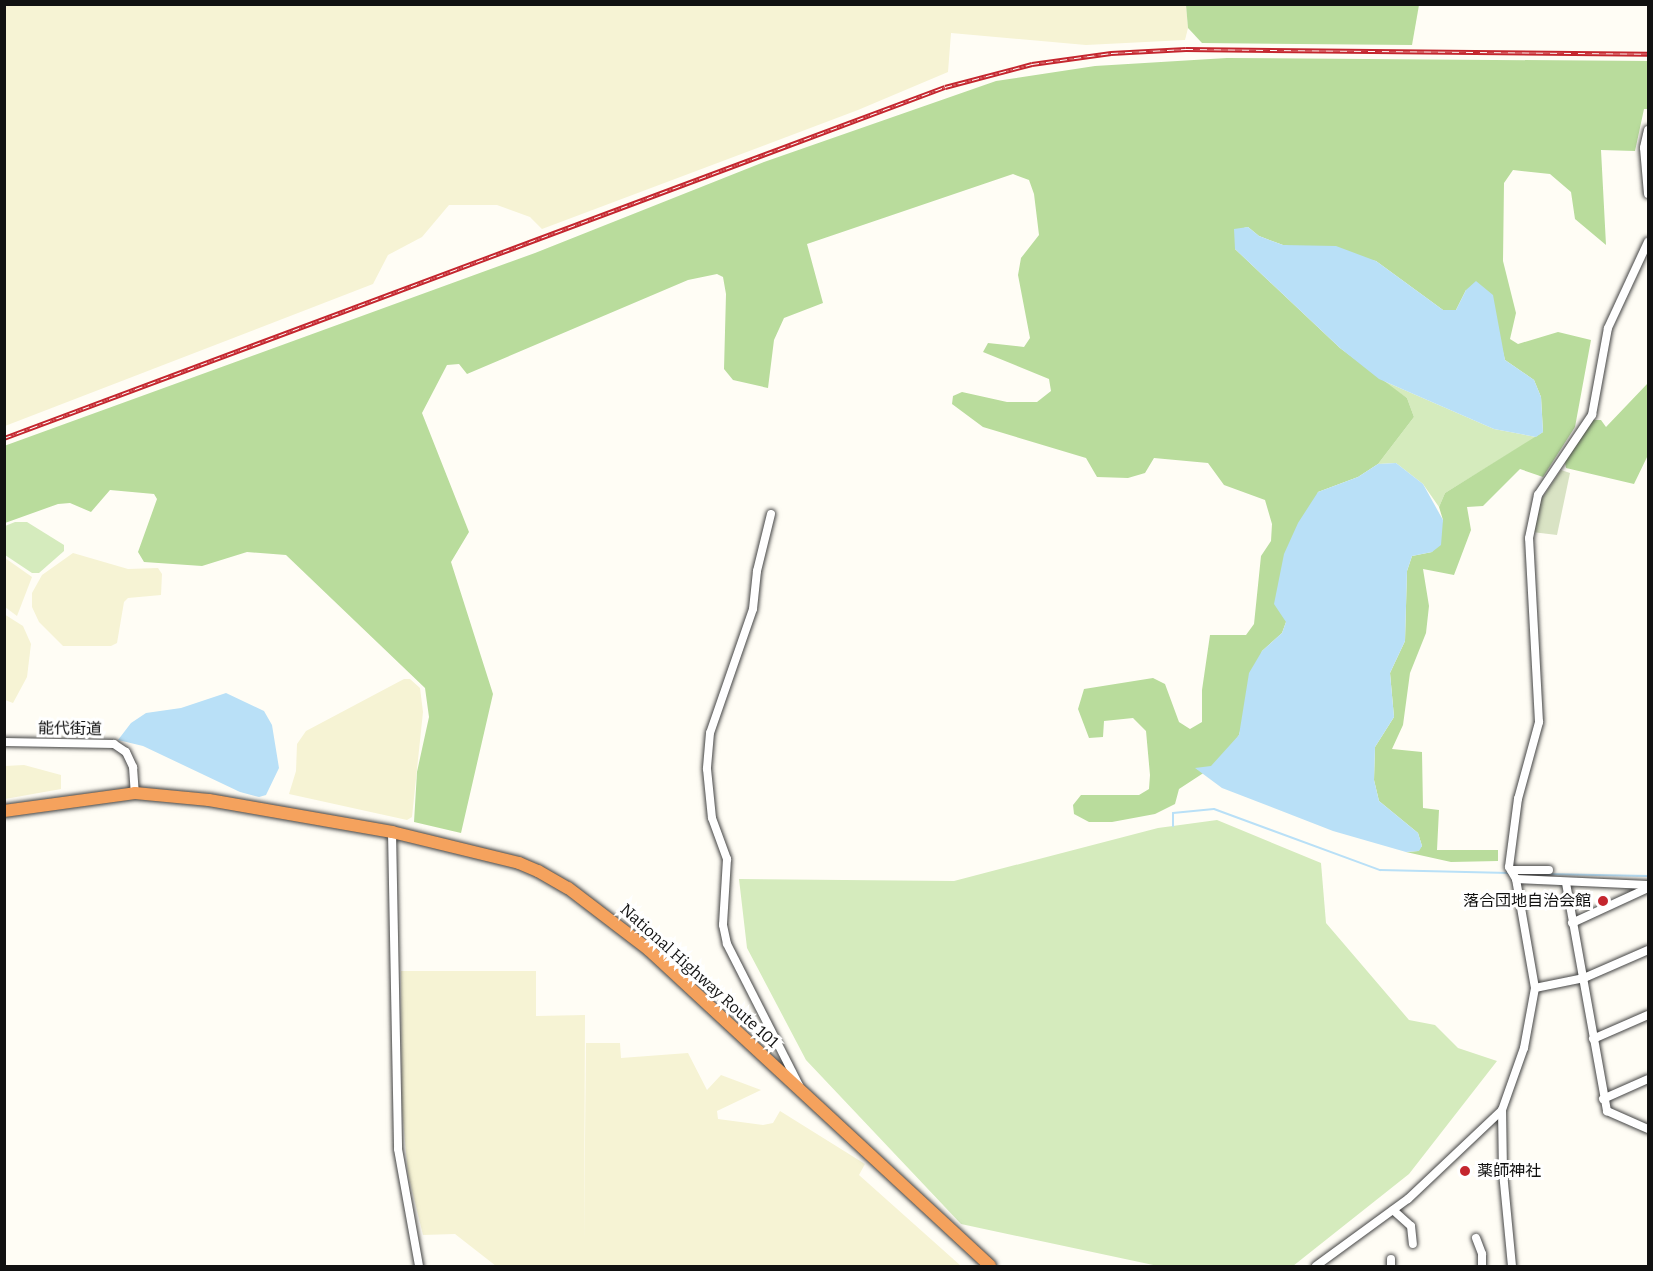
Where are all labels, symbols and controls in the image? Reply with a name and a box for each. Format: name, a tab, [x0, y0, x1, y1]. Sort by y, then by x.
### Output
street label: 能代街道	[38, 719, 102, 739]
place label: 落合団地自治会館	[1463, 891, 1591, 911]
marker: 落合団地自治会館	[1596, 894, 1610, 908]
street label: National Highway Route 101	[616, 900, 782, 1052]
place label: 薬師神社	[1477, 1161, 1541, 1181]
marker: 薬師神社	[1458, 1164, 1472, 1178]

